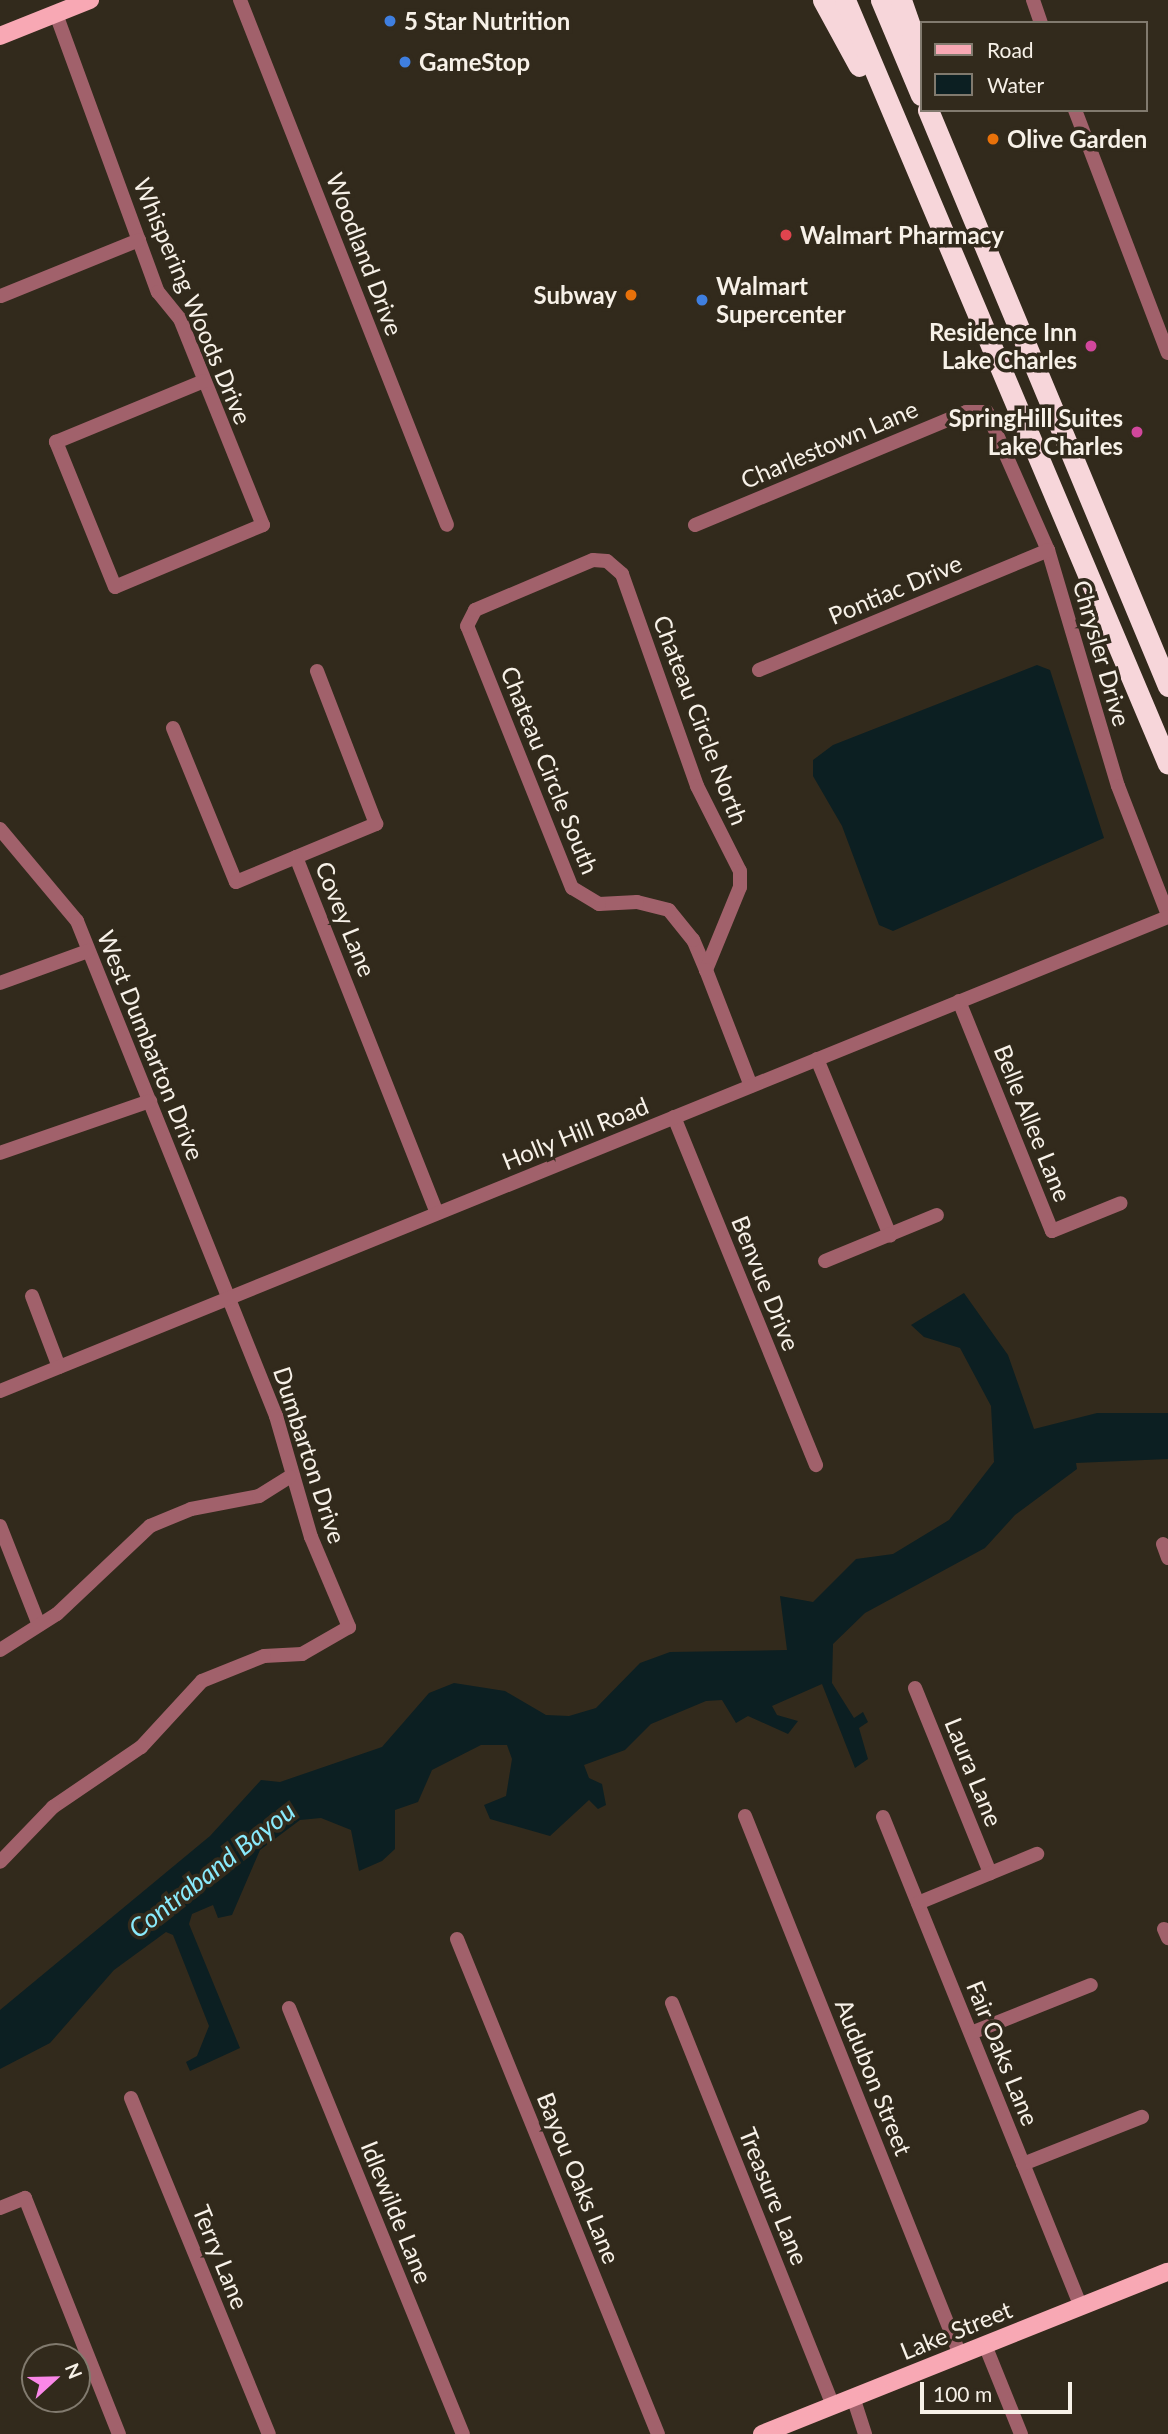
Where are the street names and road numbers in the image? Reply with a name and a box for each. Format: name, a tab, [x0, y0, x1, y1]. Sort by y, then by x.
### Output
street label: Woodland Drive	[321, 169, 409, 339]
street label: Whispering Woods Drive	[128, 173, 258, 429]
street label: Charlestown Lane	[736, 394, 922, 494]
street label: Pontiac Drive	[824, 548, 966, 630]
street label: Chrysler Drive	[1067, 576, 1137, 730]
street label: Chateau Circle North	[648, 611, 754, 829]
street label: Chateau Circle South	[495, 662, 605, 878]
street label: Covey Lane	[310, 857, 382, 981]
street label: West Dumbarton Drive	[92, 926, 210, 1164]
street label: Belle Allee Lane	[988, 1040, 1078, 1206]
street label: Holly Hill Road	[497, 1090, 653, 1176]
street label: Benvue Drive	[726, 1211, 806, 1355]
street label: Dumbarton Drive	[268, 1363, 352, 1547]
street label: Laura Lane	[939, 1713, 1009, 1831]
street label: Fair Oaks Lane	[961, 1976, 1045, 2130]
street label: Audubon Street	[830, 1995, 918, 2159]
street label: Bayou Oaks Lane	[532, 2088, 626, 2268]
street label: Treasure Lane	[733, 2123, 815, 2269]
street label: Idlewilde Lane	[355, 2137, 439, 2287]
street label: Terry Lane	[187, 2201, 255, 2313]
street label: Lake Street	[896, 2295, 1016, 2365]

